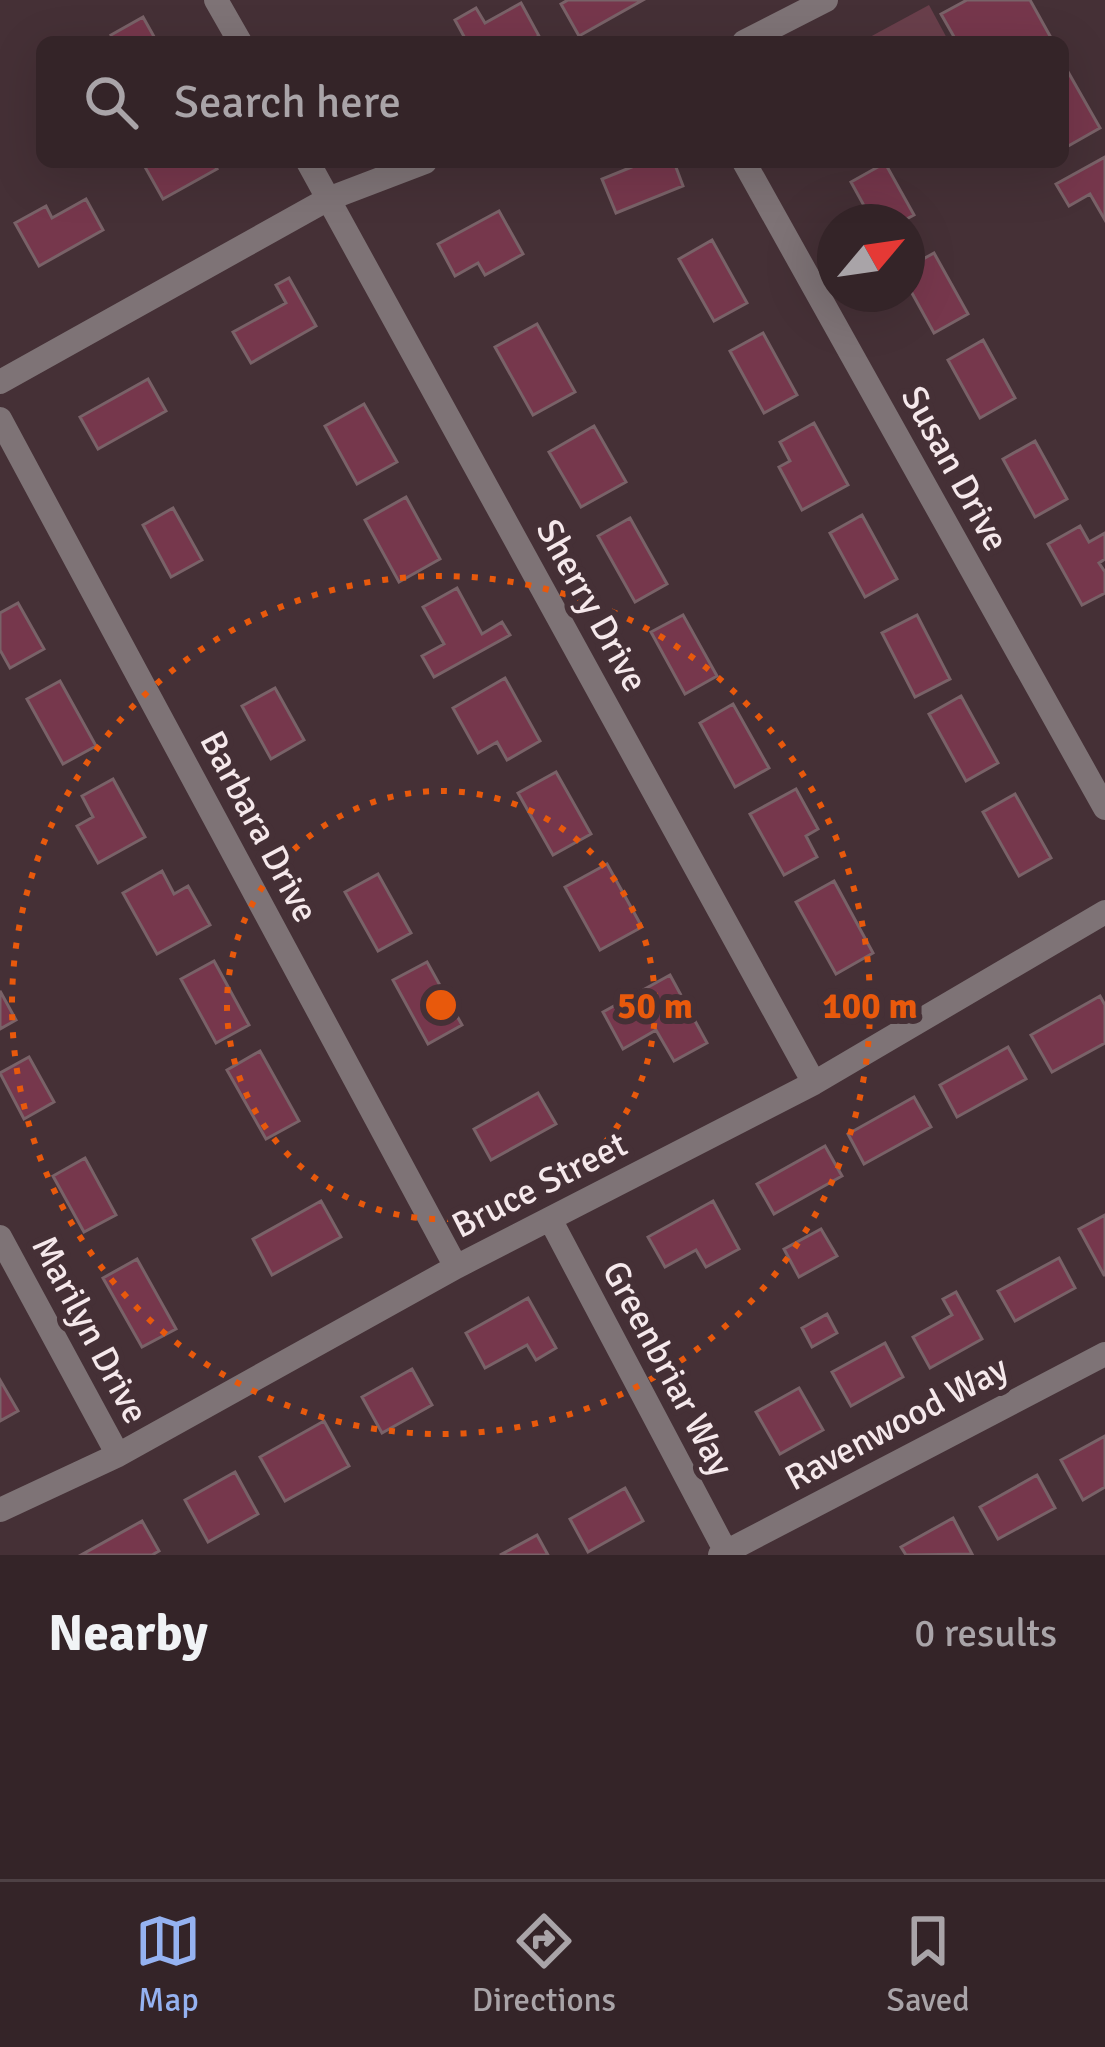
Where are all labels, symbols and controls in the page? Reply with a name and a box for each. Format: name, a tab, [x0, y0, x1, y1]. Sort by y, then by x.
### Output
search box	[36, 36, 1069, 168]
icon: search	[78, 69, 144, 135]
text: Search here	[174, 75, 401, 130]
north arrow	[817, 204, 925, 312]
street label: Susan Drive	[891, 378, 1018, 559]
street label: Sherry Drive	[526, 512, 657, 700]
street label: Barbara Drive	[189, 723, 328, 930]
centre of rings	[420, 984, 462, 1026]
text: 50 m	[617, 984, 693, 1029]
text: 100 m	[822, 984, 918, 1029]
street label: Bruce Street	[445, 1122, 635, 1249]
street label: Marilyn Drive	[21, 1228, 158, 1431]
street label: Greenbriar Way	[592, 1253, 743, 1484]
street label: Ravenwood Way	[778, 1346, 1016, 1501]
text: Nearby	[48, 1602, 208, 1665]
text: 0 results	[914, 1609, 1057, 1657]
tab: Map	[135, 1908, 201, 2021]
tab: Directions	[472, 1908, 616, 2021]
tab: Saved	[887, 1908, 970, 2021]

